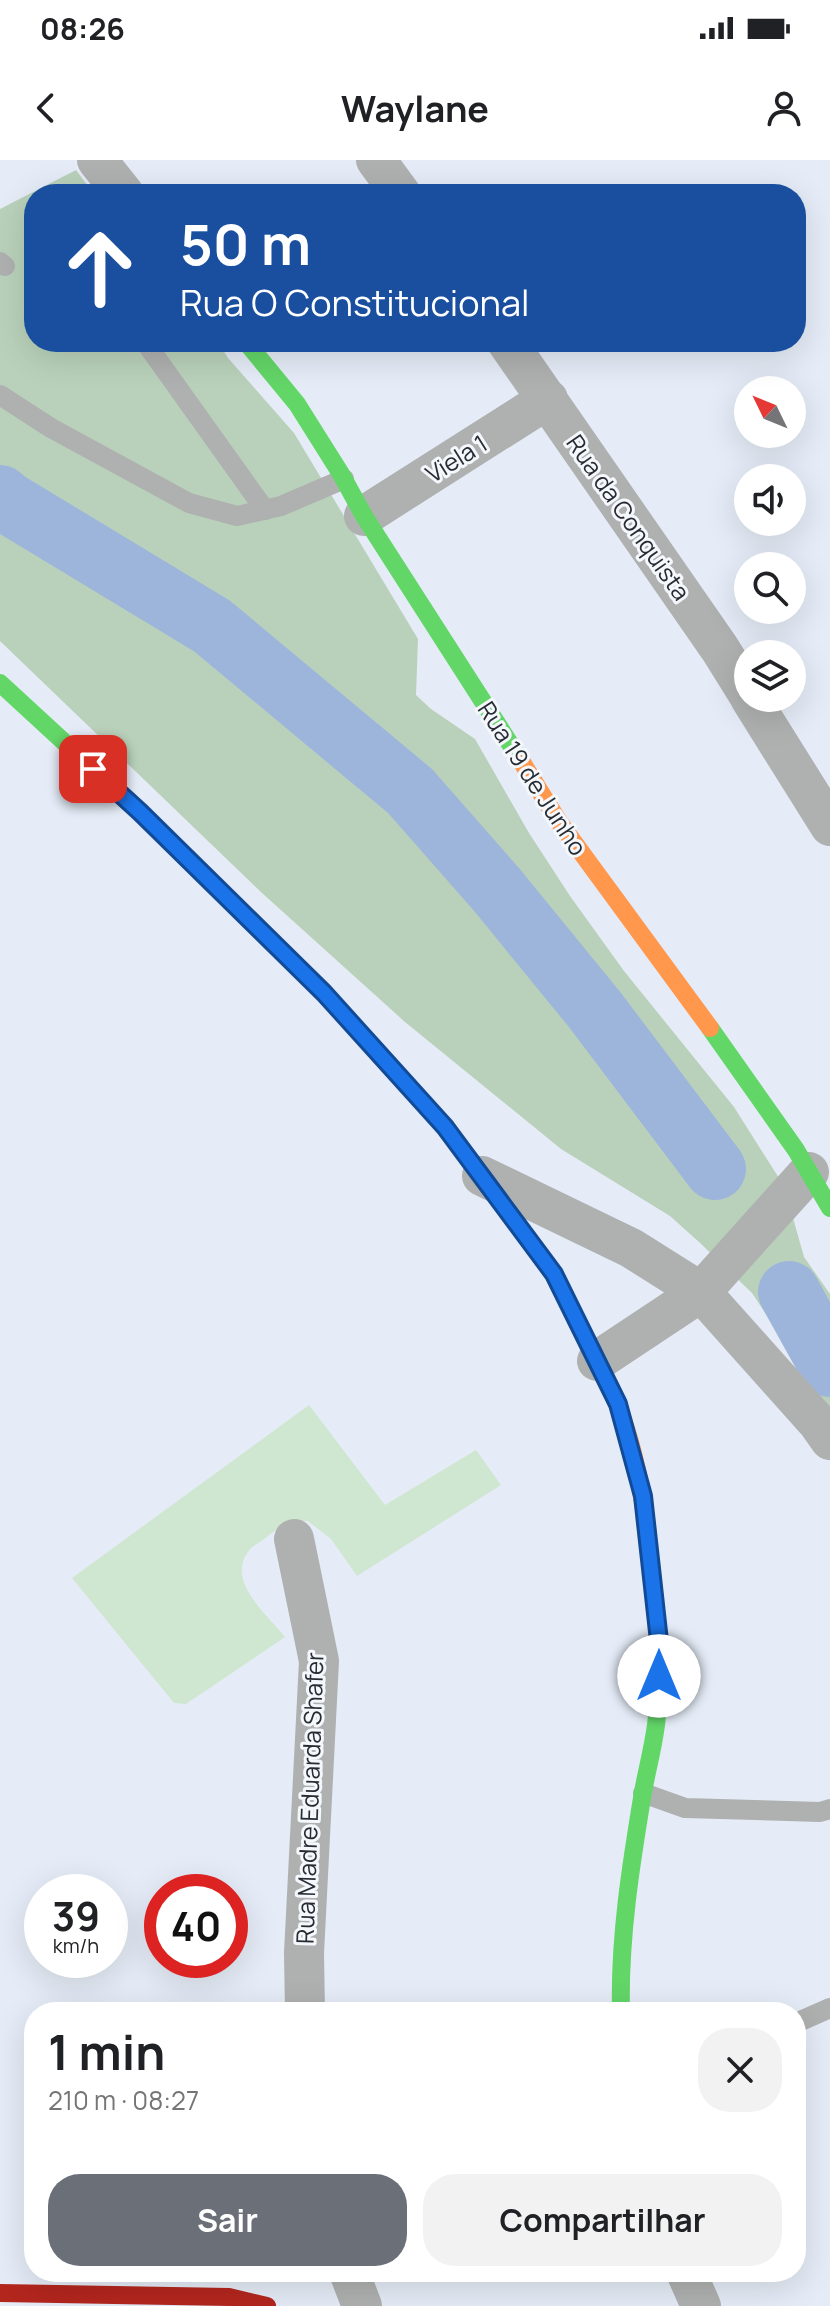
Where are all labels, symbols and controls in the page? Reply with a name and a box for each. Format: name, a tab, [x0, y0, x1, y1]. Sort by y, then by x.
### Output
text: 08:26	[40, 8, 125, 49]
text: Waylane	[341, 84, 489, 133]
icon: back	[24, 86, 68, 130]
icon: person	[762, 86, 806, 130]
text: 50 m	[180, 205, 311, 282]
icon: ahead	[48, 216, 152, 320]
text: Rua O Constitucional	[180, 278, 529, 327]
north arrow	[734, 376, 806, 448]
map controls	[734, 376, 806, 712]
street label: Viela 1	[419, 426, 493, 490]
street label: Rua da Conquista	[560, 428, 698, 606]
button: sound	[734, 464, 806, 536]
button: search	[734, 552, 806, 624]
button: layers	[734, 640, 806, 712]
street label: Rua 19 de Junho	[471, 694, 595, 862]
pin	[59, 735, 127, 803]
icon: arrive	[71, 747, 115, 791]
position arrow	[617, 1634, 701, 1718]
street label: Rua Madre Eduarda Shafer	[287, 1651, 331, 1944]
speed limit sign: 40	[144, 1874, 248, 1978]
text: 39	[52, 1888, 100, 1943]
text: km/h	[53, 1932, 99, 1959]
text: 1 min	[48, 2019, 165, 2084]
button: close	[698, 2028, 782, 2112]
text: 210 m · 08:27	[48, 2082, 199, 2118]
button: Sair	[48, 2174, 407, 2266]
button: Compartilhar	[423, 2174, 782, 2266]

